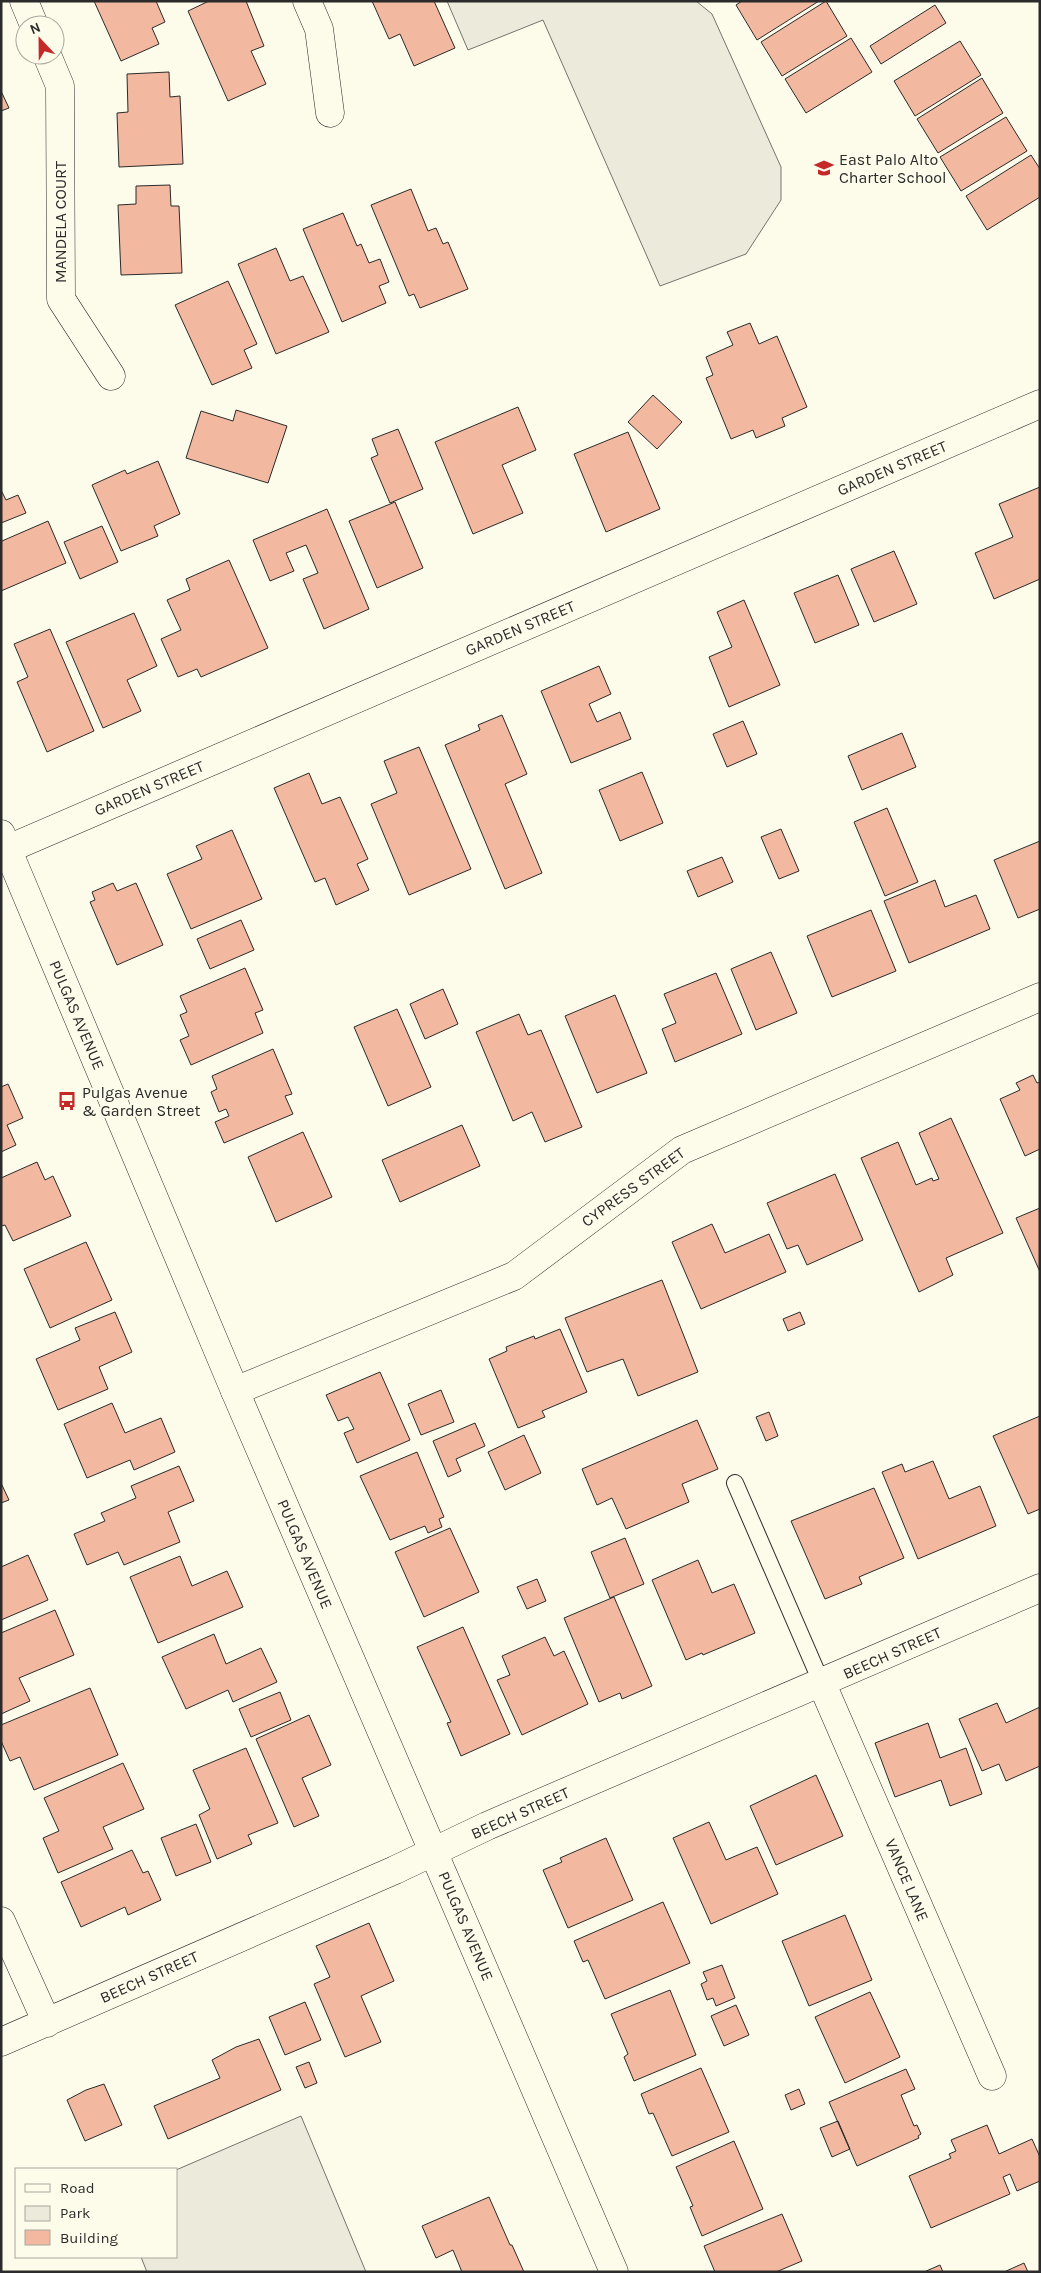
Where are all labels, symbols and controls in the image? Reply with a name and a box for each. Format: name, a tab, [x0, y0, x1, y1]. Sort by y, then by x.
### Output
north arrow	[15, 15, 65, 65]
text: N	[27, 19, 43, 38]
place label: East Palo Alto Charter School	[839, 150, 946, 187]
school or university icon: East Palo Alto Charter School	[813, 157, 835, 179]
street label: MANDELA COURT	[51, 161, 70, 283]
street label: GARDEN STREET	[834, 436, 950, 500]
street label: GARDEN STREET	[462, 596, 578, 660]
street label: GARDEN STREET	[91, 756, 207, 820]
street label: PULGAS AVENUE	[45, 957, 109, 1073]
place label: Pulgas Avenue & Garden Street	[82, 1083, 200, 1120]
bus stop icon: Pulgas Avenue & Garden Street	[56, 1090, 78, 1112]
street label: CYPRESS STREET	[578, 1143, 688, 1231]
street label: PULGAS AVENUE	[273, 1496, 337, 1612]
street label: BEECH STREET	[840, 1623, 944, 1683]
street label: BEECH STREET	[468, 1783, 572, 1843]
street label: VANCE LANE	[881, 1836, 933, 1924]
street label: PULGAS AVENUE	[434, 1868, 498, 1984]
street label: BEECH STREET	[97, 1947, 201, 2007]
legend	[15, 2168, 178, 2258]
text: Road	[60, 2179, 95, 2197]
text: Park	[60, 2204, 90, 2222]
text: Building	[60, 2229, 118, 2247]

